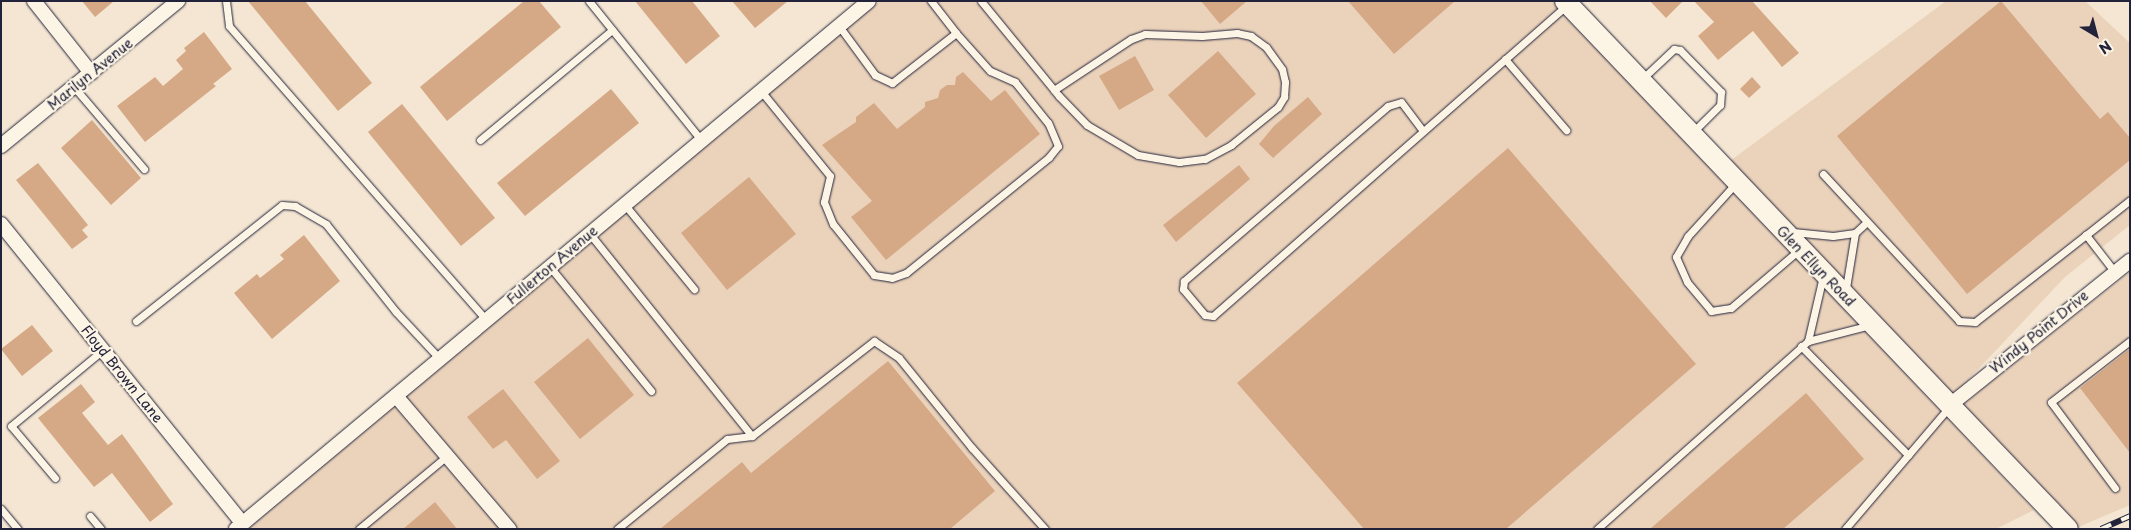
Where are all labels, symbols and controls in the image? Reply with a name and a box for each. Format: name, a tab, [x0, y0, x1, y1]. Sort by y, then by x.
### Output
north arrow	[2071, 10, 2121, 60]
street label: Marilyn Avenue	[44, 35, 136, 113]
text: N	[2095, 36, 2116, 59]
street label: Glen Ellyn Road	[1772, 221, 1860, 311]
street label: Fullerton Avenue	[504, 223, 600, 307]
street label: Windy Point Drive	[1986, 287, 2092, 377]
street label: Floyd Brown Lane	[77, 322, 167, 426]

